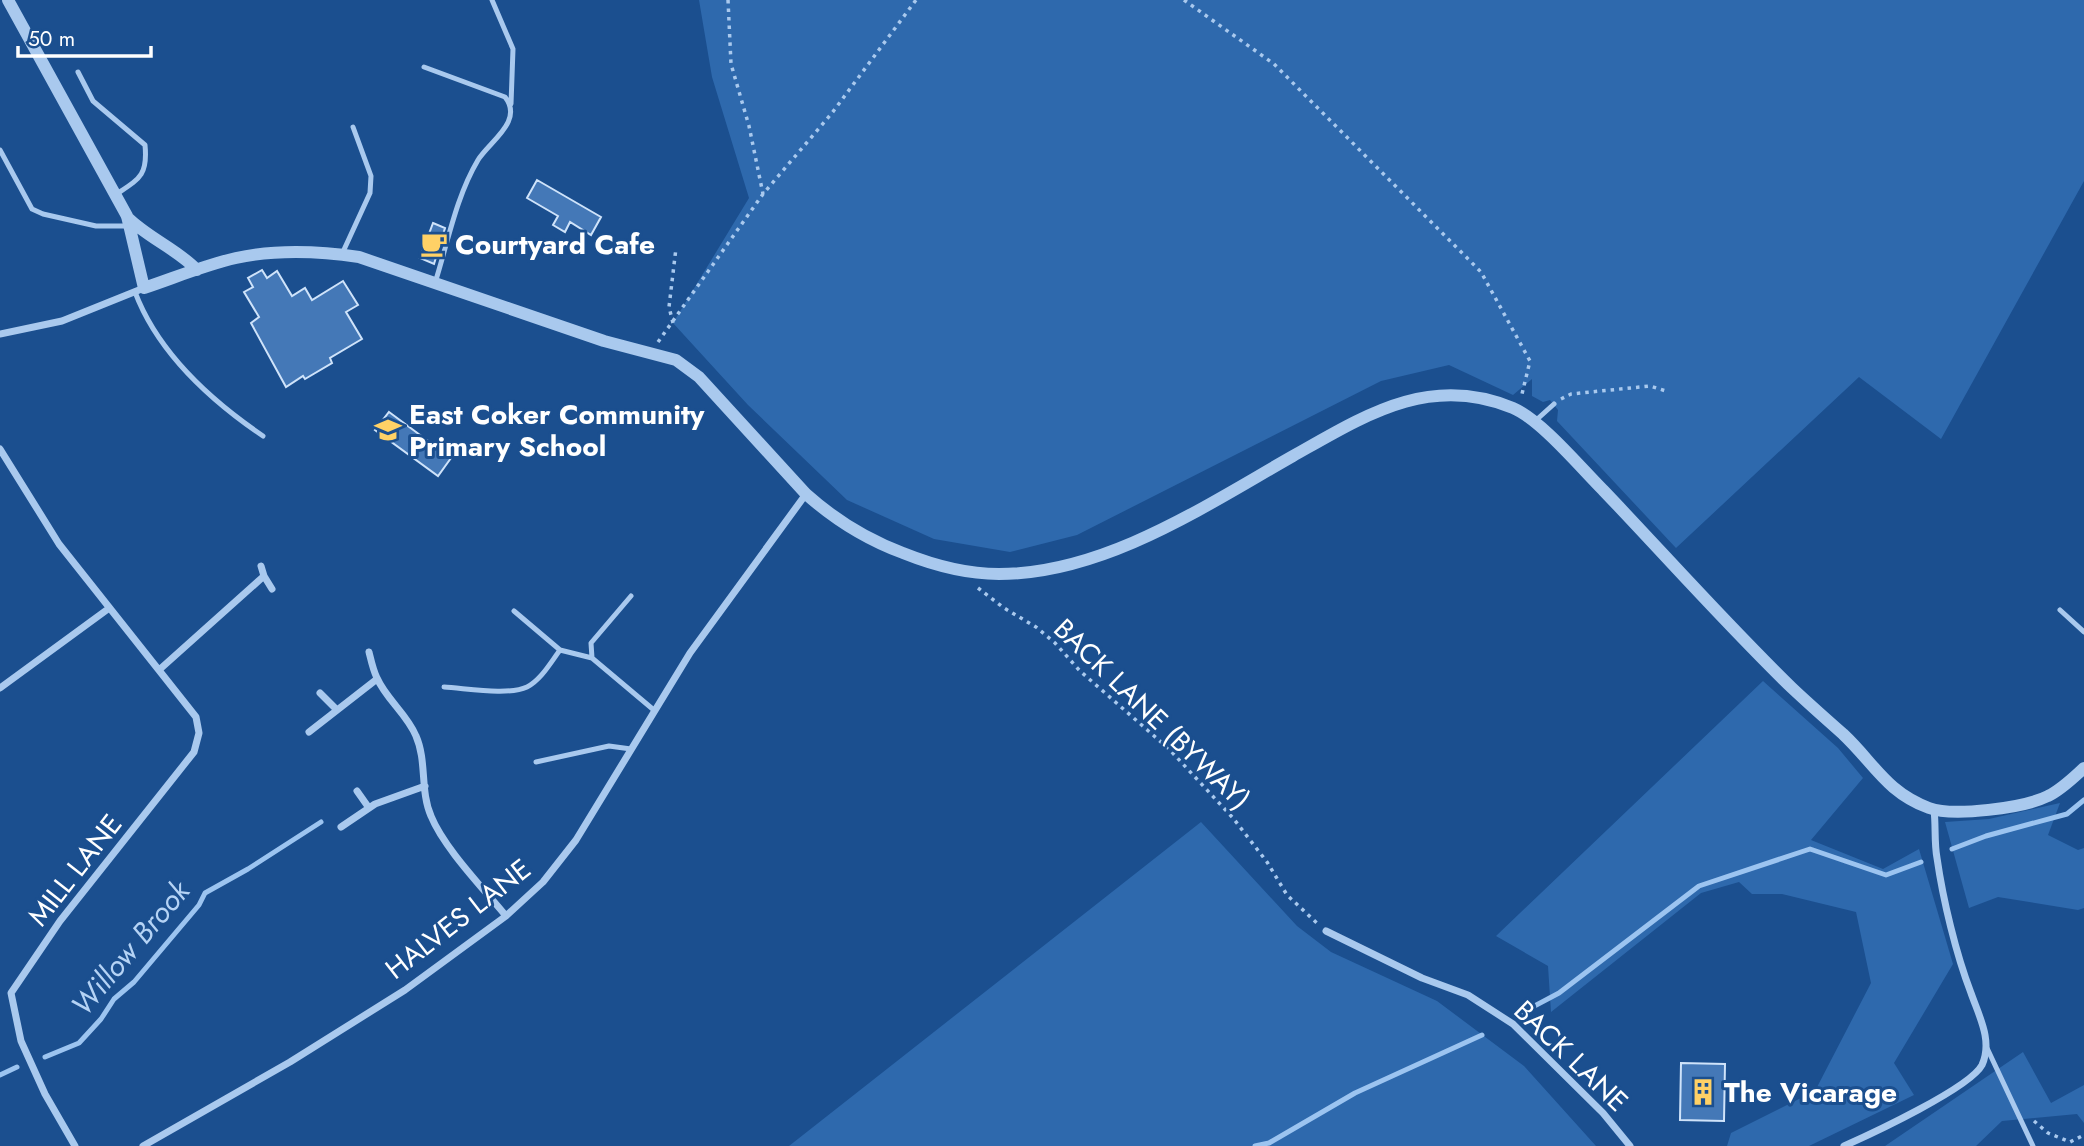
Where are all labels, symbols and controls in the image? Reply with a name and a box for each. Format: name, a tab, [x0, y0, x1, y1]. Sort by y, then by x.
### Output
scale bar	[18, 14, 150, 58]
text: 50 m	[28, 24, 75, 54]
place label: Courtyard Cafe	[455, 224, 655, 265]
cafe icon: Courtyard Cafe	[419, 229, 449, 259]
place label: East Coker Community Primary School	[409, 394, 705, 467]
school or university icon: East Coker Community Primary School	[373, 415, 403, 445]
street label: BACK LANE (BYWAY)	[1044, 609, 1260, 819]
street label: MILL LANE	[18, 805, 132, 935]
street label: HALVES LANE	[376, 849, 540, 989]
water label: Willow Brook	[61, 870, 200, 1025]
street label: BACK LANE	[1505, 991, 1637, 1121]
place label: The Vicarage	[1724, 1072, 1897, 1113]
building icon: The Vicarage	[1688, 1077, 1718, 1107]

